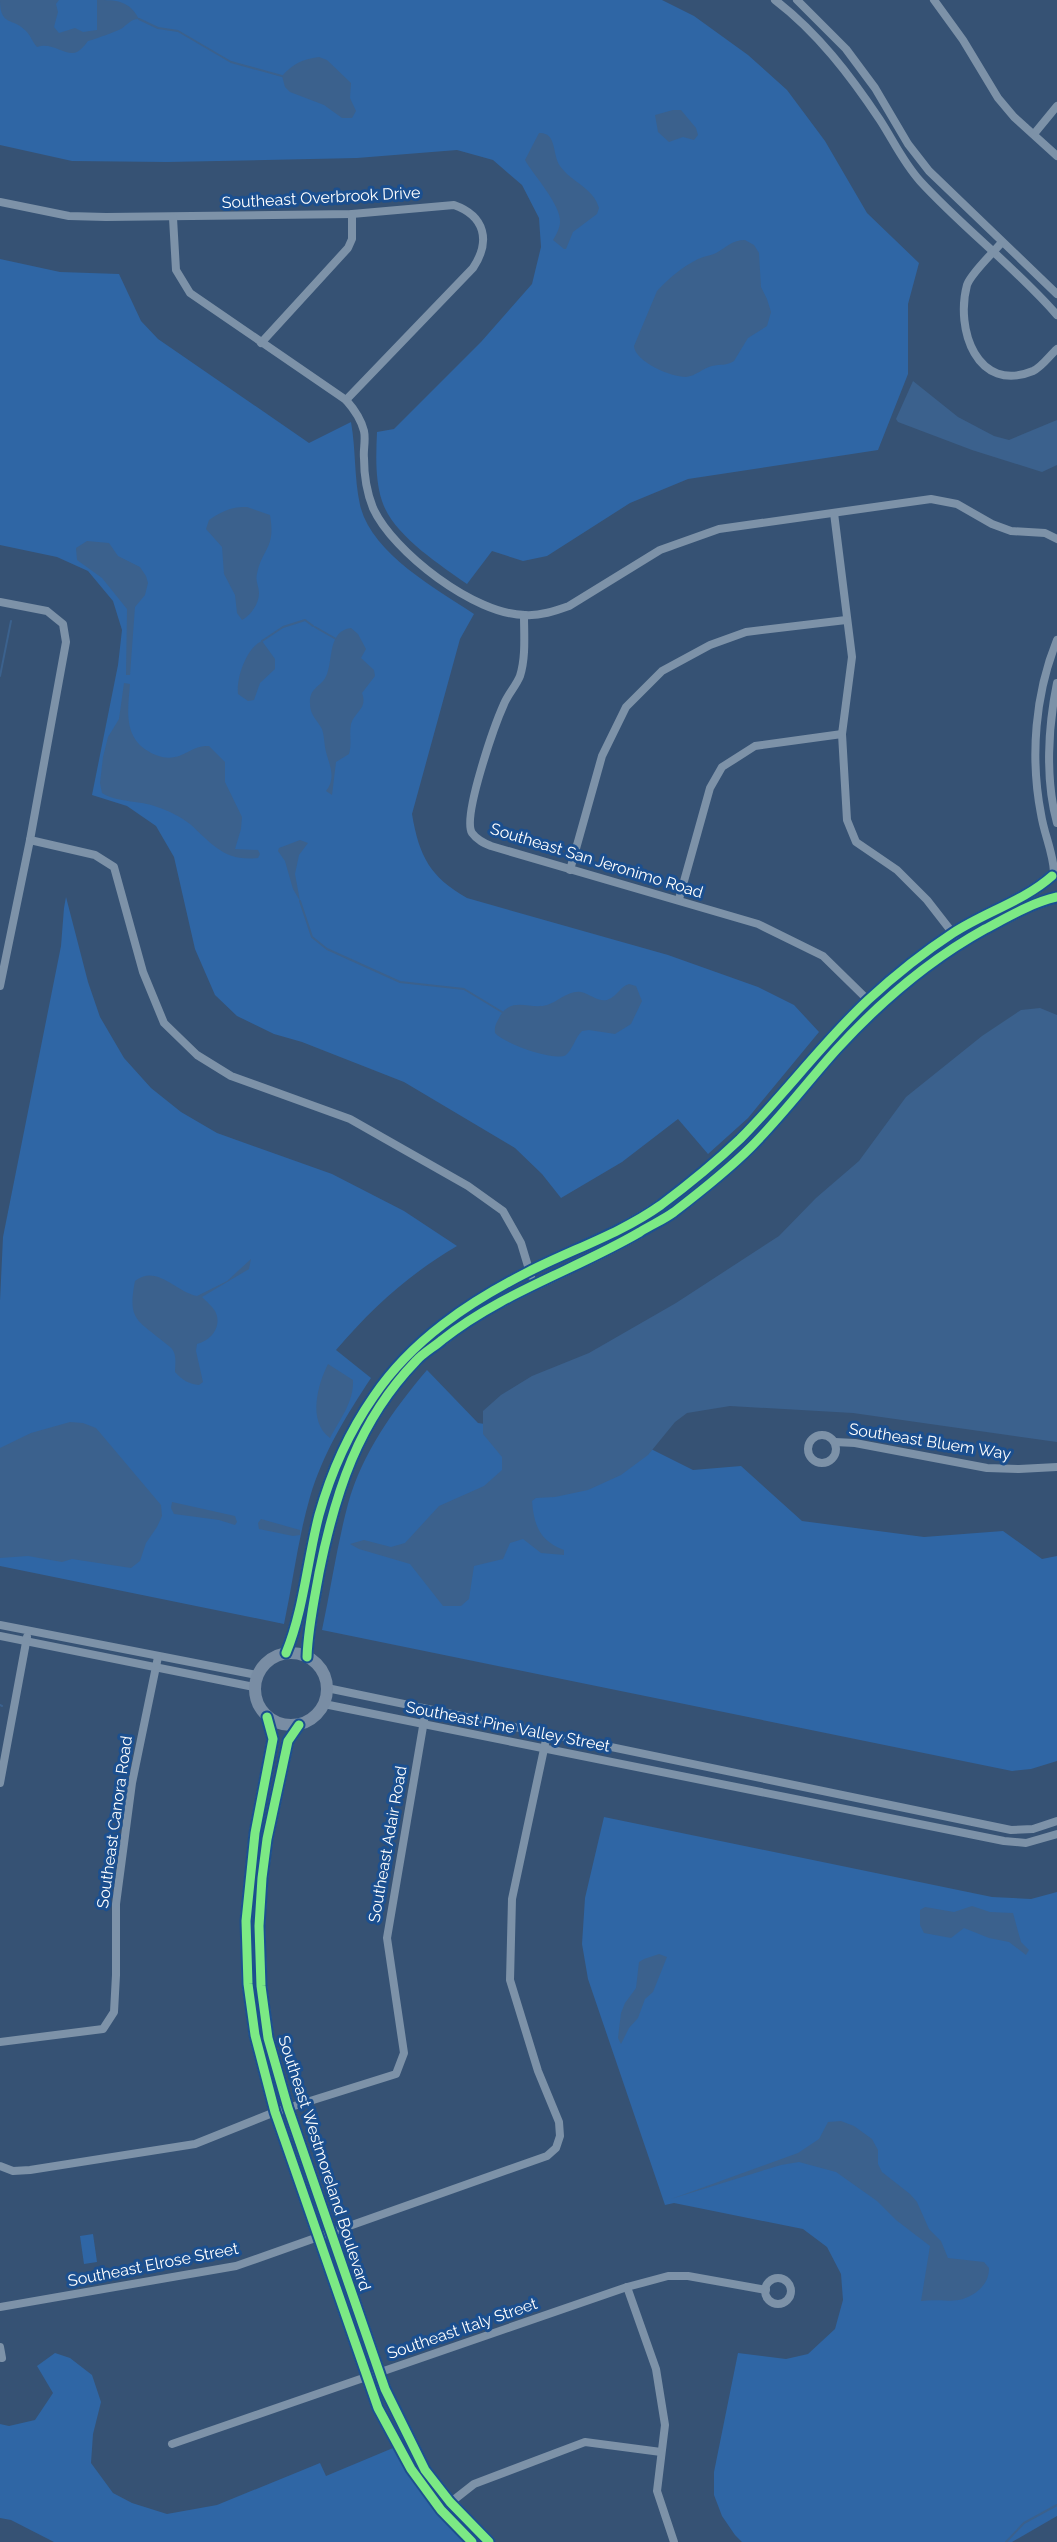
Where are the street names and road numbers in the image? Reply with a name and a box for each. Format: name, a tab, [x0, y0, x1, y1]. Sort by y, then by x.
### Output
street label: Southeast Overbrook Drive	[221, 183, 421, 212]
street label: Southeast San Jeronimo Road	[488, 819, 706, 902]
street label: Southeast Bluem Way	[848, 1419, 1013, 1464]
street label: Southeast Pine Valley Street	[404, 1697, 612, 1756]
street label: Southeast Canora Road	[93, 1735, 136, 1910]
street label: Southeast Adair Road	[364, 1764, 411, 1924]
street label: Southeast Westmoreland Boulevard	[274, 2033, 375, 2293]
street label: Southeast Elrose Street	[66, 2239, 241, 2290]
street label: Southeast Italy Street	[385, 2294, 540, 2363]

